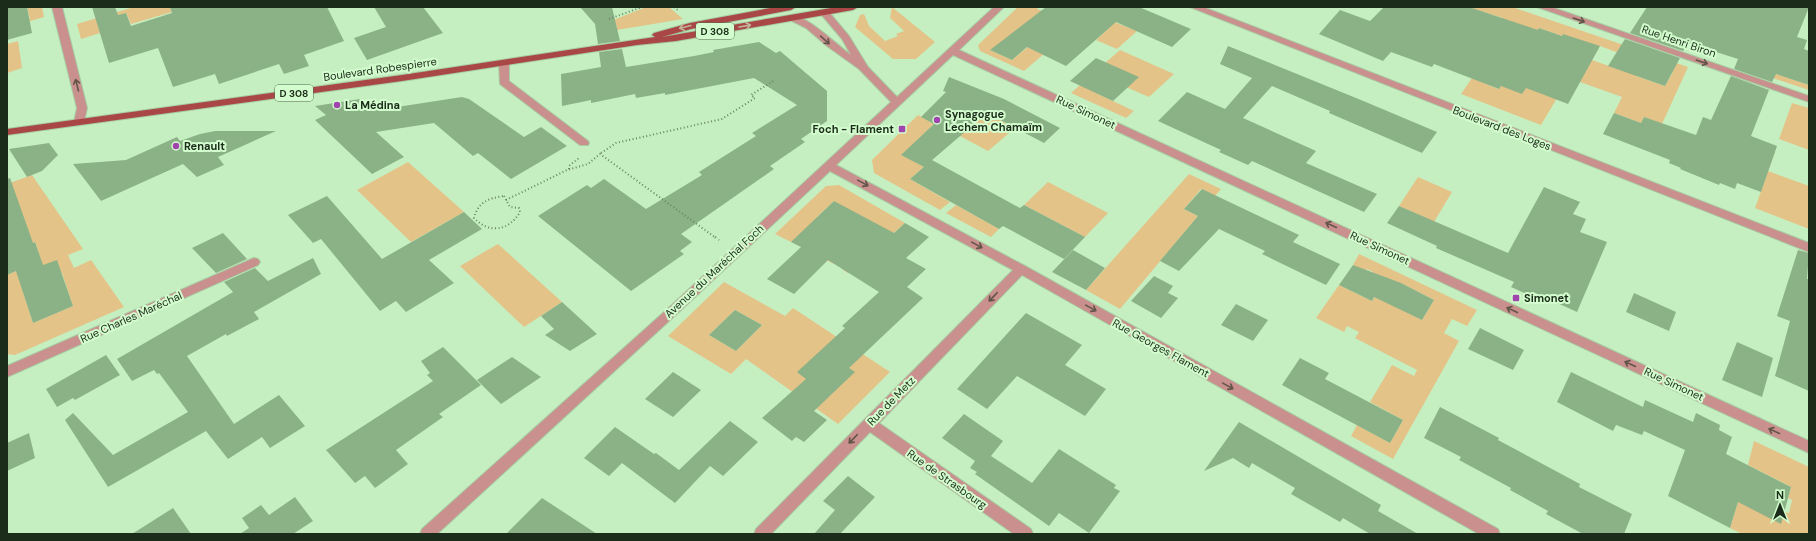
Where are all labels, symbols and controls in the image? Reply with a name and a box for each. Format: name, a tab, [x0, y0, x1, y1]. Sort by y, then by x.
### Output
one-way arrow	[1572, 16, 1584, 24]
one-way arrow	[738, 22, 751, 30]
street label: Rue Henri Biron	[1640, 22, 1718, 60]
road number: D 308	[696, 23, 734, 39]
one-way arrow	[679, 24, 692, 31]
one-way arrow	[820, 35, 830, 45]
street label: Boulevard Robespierre	[322, 54, 438, 84]
one-way arrow	[1695, 59, 1708, 66]
one-way arrow	[72, 78, 80, 91]
road number: D 308	[275, 85, 313, 101]
street label: Rue Simonet	[1054, 92, 1118, 132]
place label: La Médina	[345, 98, 400, 112]
marker: La Médina	[332, 100, 342, 110]
street label: Boulevard des Loges	[1451, 103, 1553, 153]
place label: Synagogue Lechem Chamaïm	[945, 107, 1042, 134]
marker: Synagogue Lechem Chamaïm	[932, 115, 942, 125]
place label: Foch - Flament	[812, 122, 894, 136]
marker: Foch - Flament	[897, 124, 907, 134]
place label: Renault	[184, 139, 225, 153]
marker: Renault	[171, 141, 181, 151]
one-way arrow	[857, 180, 869, 188]
street label: Avenue du Maréchal Foch	[661, 221, 767, 321]
one-way arrow	[1325, 221, 1337, 228]
street label: Rue Simonet	[1348, 228, 1412, 268]
one-way arrow	[971, 242, 983, 250]
street label: Rue Charles Maréchal	[78, 288, 184, 346]
place label: Simonet	[1524, 291, 1569, 305]
one-way arrow	[988, 292, 998, 302]
marker: Simonet	[1511, 293, 1521, 303]
one-way arrow	[1085, 305, 1097, 313]
one-way arrow	[1507, 305, 1519, 313]
street label: Rue Georges Flament	[1110, 316, 1212, 380]
one-way arrow	[1625, 360, 1637, 367]
street label: Rue Simonet	[1642, 364, 1706, 404]
street label: Rue de Metz	[864, 374, 918, 428]
one-way arrow	[1222, 382, 1234, 390]
one-way arrow	[1768, 427, 1780, 434]
one-way arrow	[848, 434, 858, 444]
street label: Rue de Strasbourg	[904, 446, 990, 512]
north arrow	[1760, 485, 1800, 525]
text: N	[1776, 488, 1784, 502]

